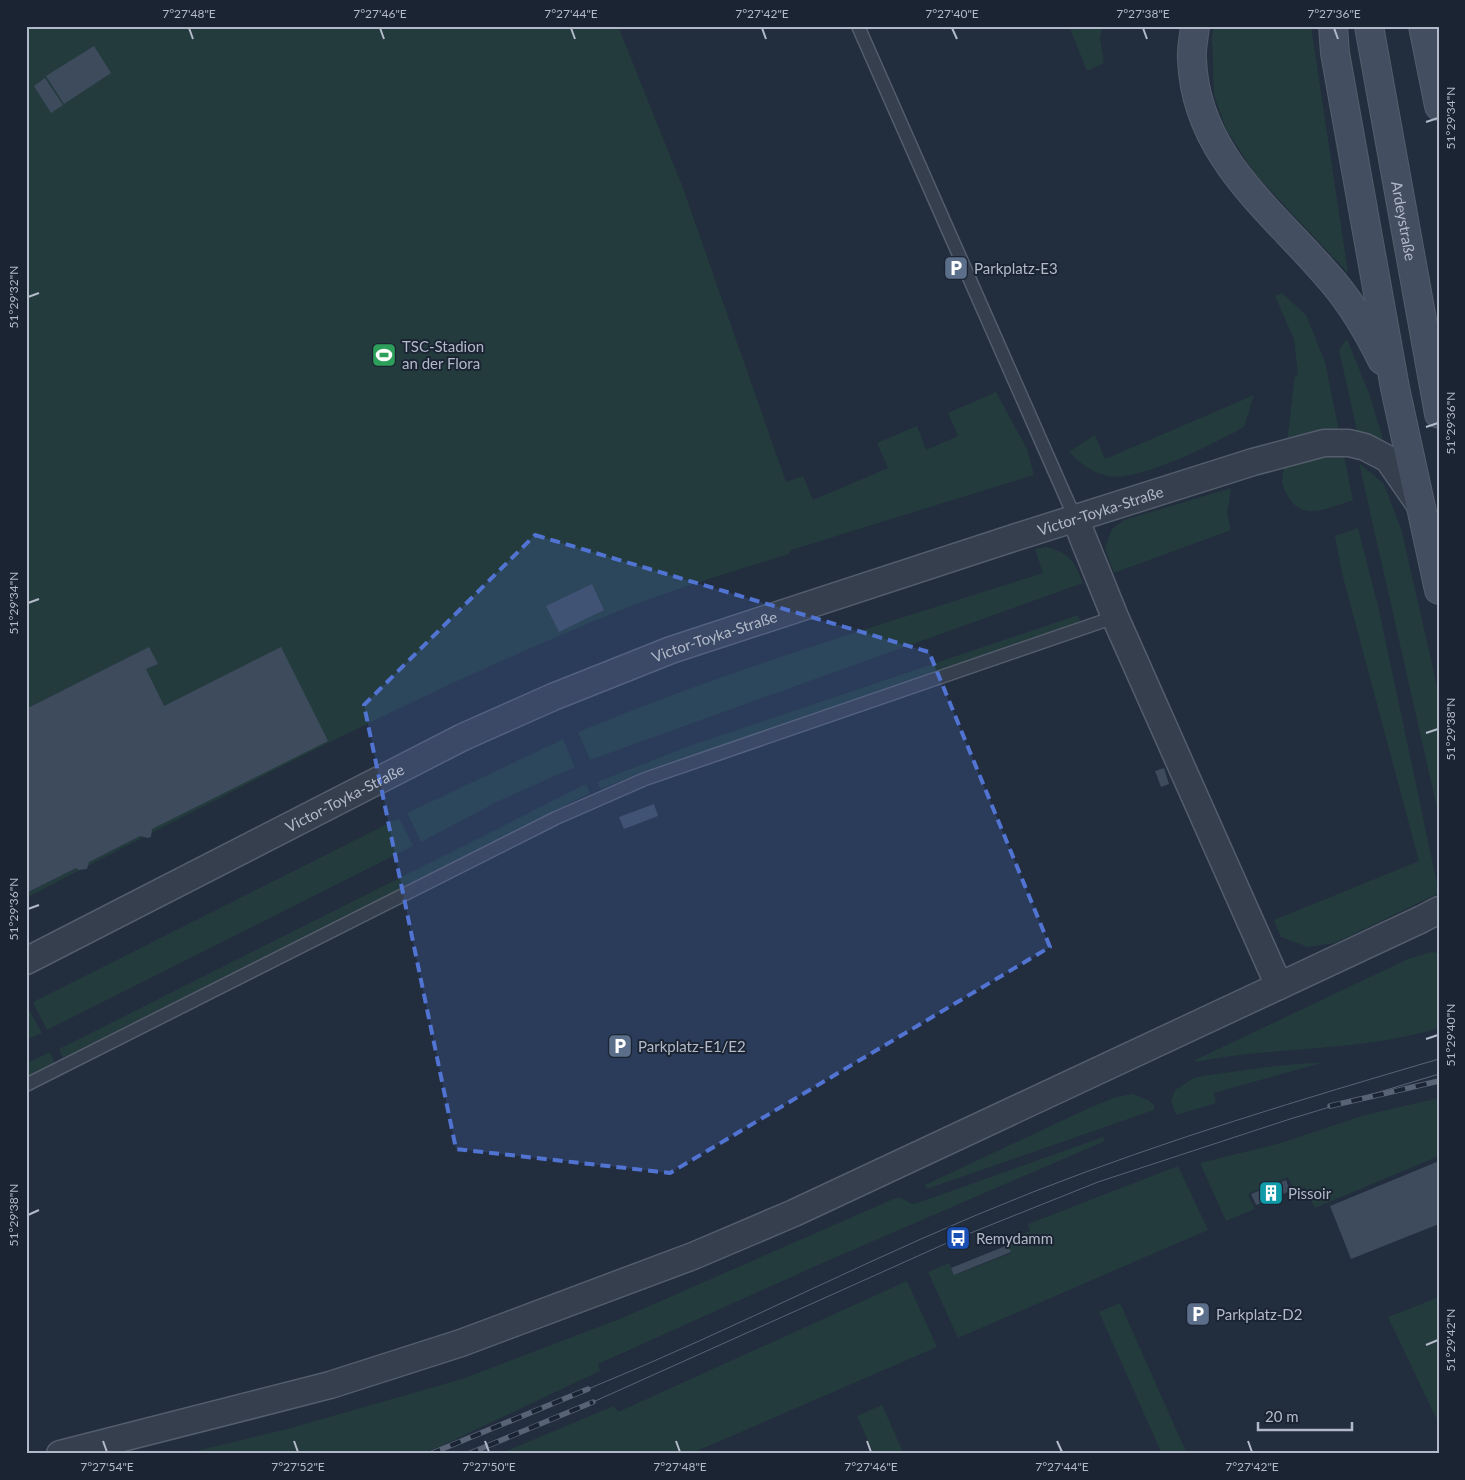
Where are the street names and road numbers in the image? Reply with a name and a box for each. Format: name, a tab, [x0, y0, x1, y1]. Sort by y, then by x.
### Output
street label: Ardeystraße	[1388, 180, 1420, 262]
street label: Victor-Toyka-Straße	[1035, 482, 1166, 539]
street label: Victor-Toyka-Straße	[649, 607, 779, 666]
street label: Victor-Toyka-Straße	[282, 760, 407, 836]

